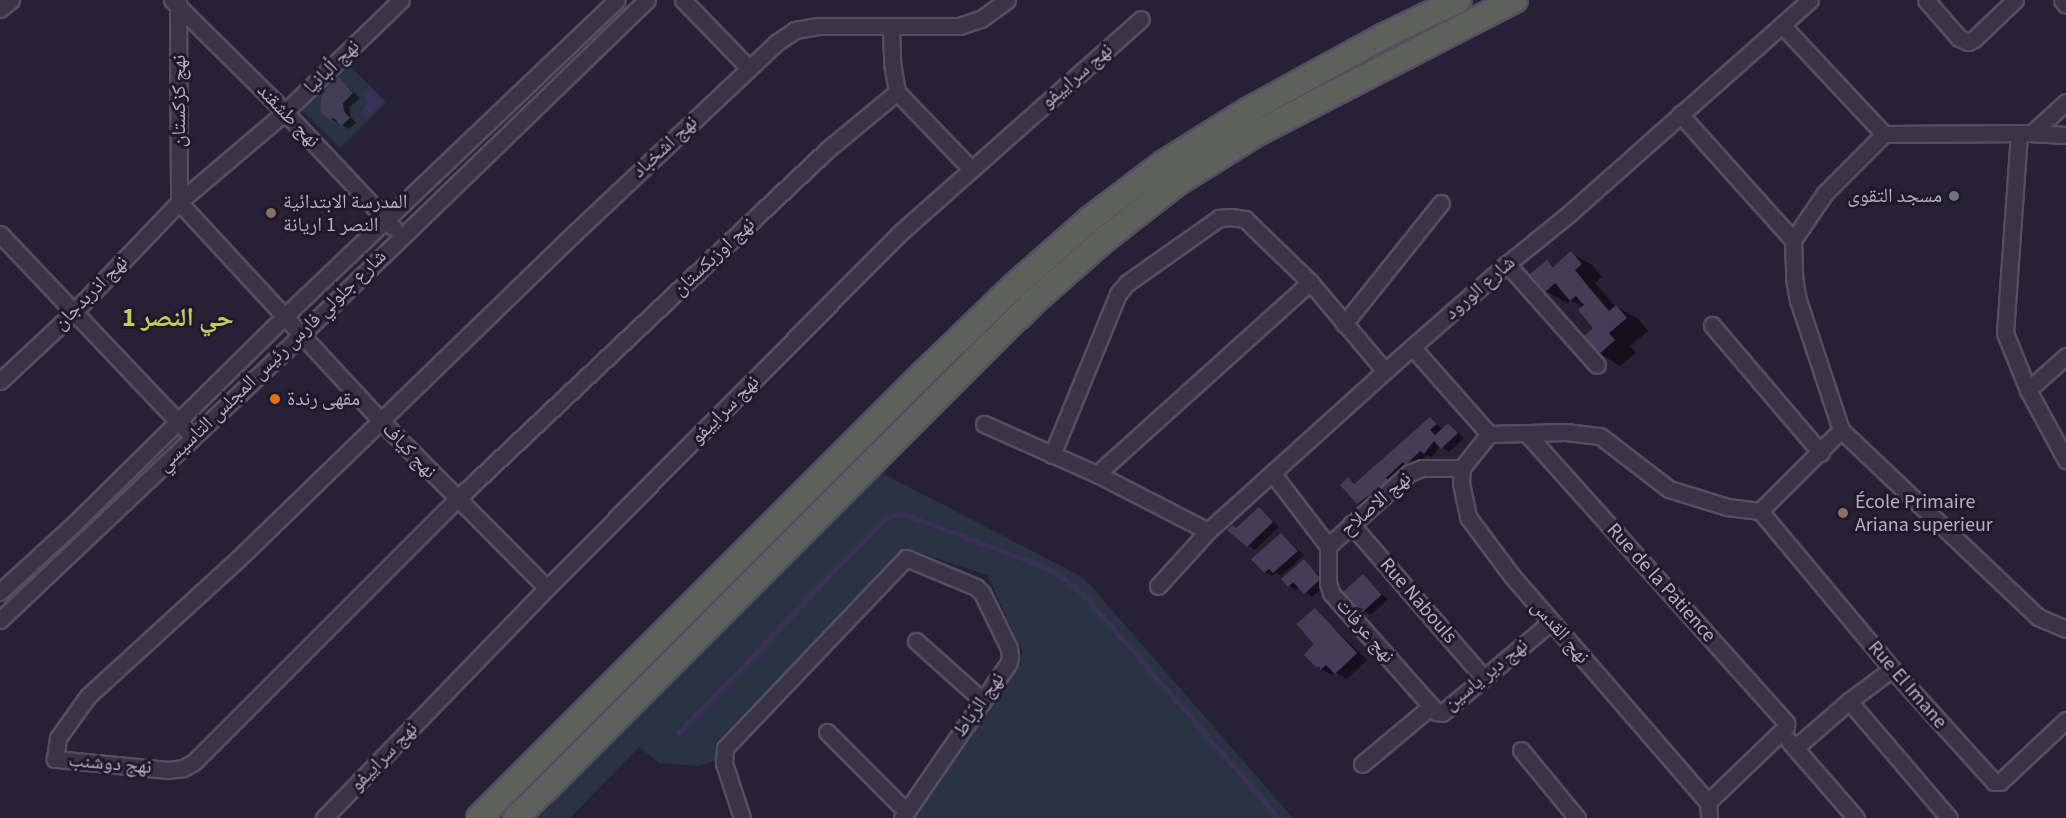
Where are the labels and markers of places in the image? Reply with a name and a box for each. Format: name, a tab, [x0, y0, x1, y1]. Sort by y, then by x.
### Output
place label: مسجد التقوى	[1847, 184, 1942, 208]
marker: مسجد التقوى	[1947, 189, 1961, 203]
place label: المدرسة الابتدائية النصر 1 اريانة	[283, 190, 407, 237]
marker: المدرسة الابتدائية النصر 1 اريانة	[264, 206, 278, 220]
place label: مقهى رندة	[287, 387, 360, 411]
marker: مقهى رندة	[268, 392, 282, 406]
place label: École Primaire Ariana superieur	[1855, 490, 1993, 537]
marker: École Primaire Ariana superieur	[1836, 506, 1850, 520]

